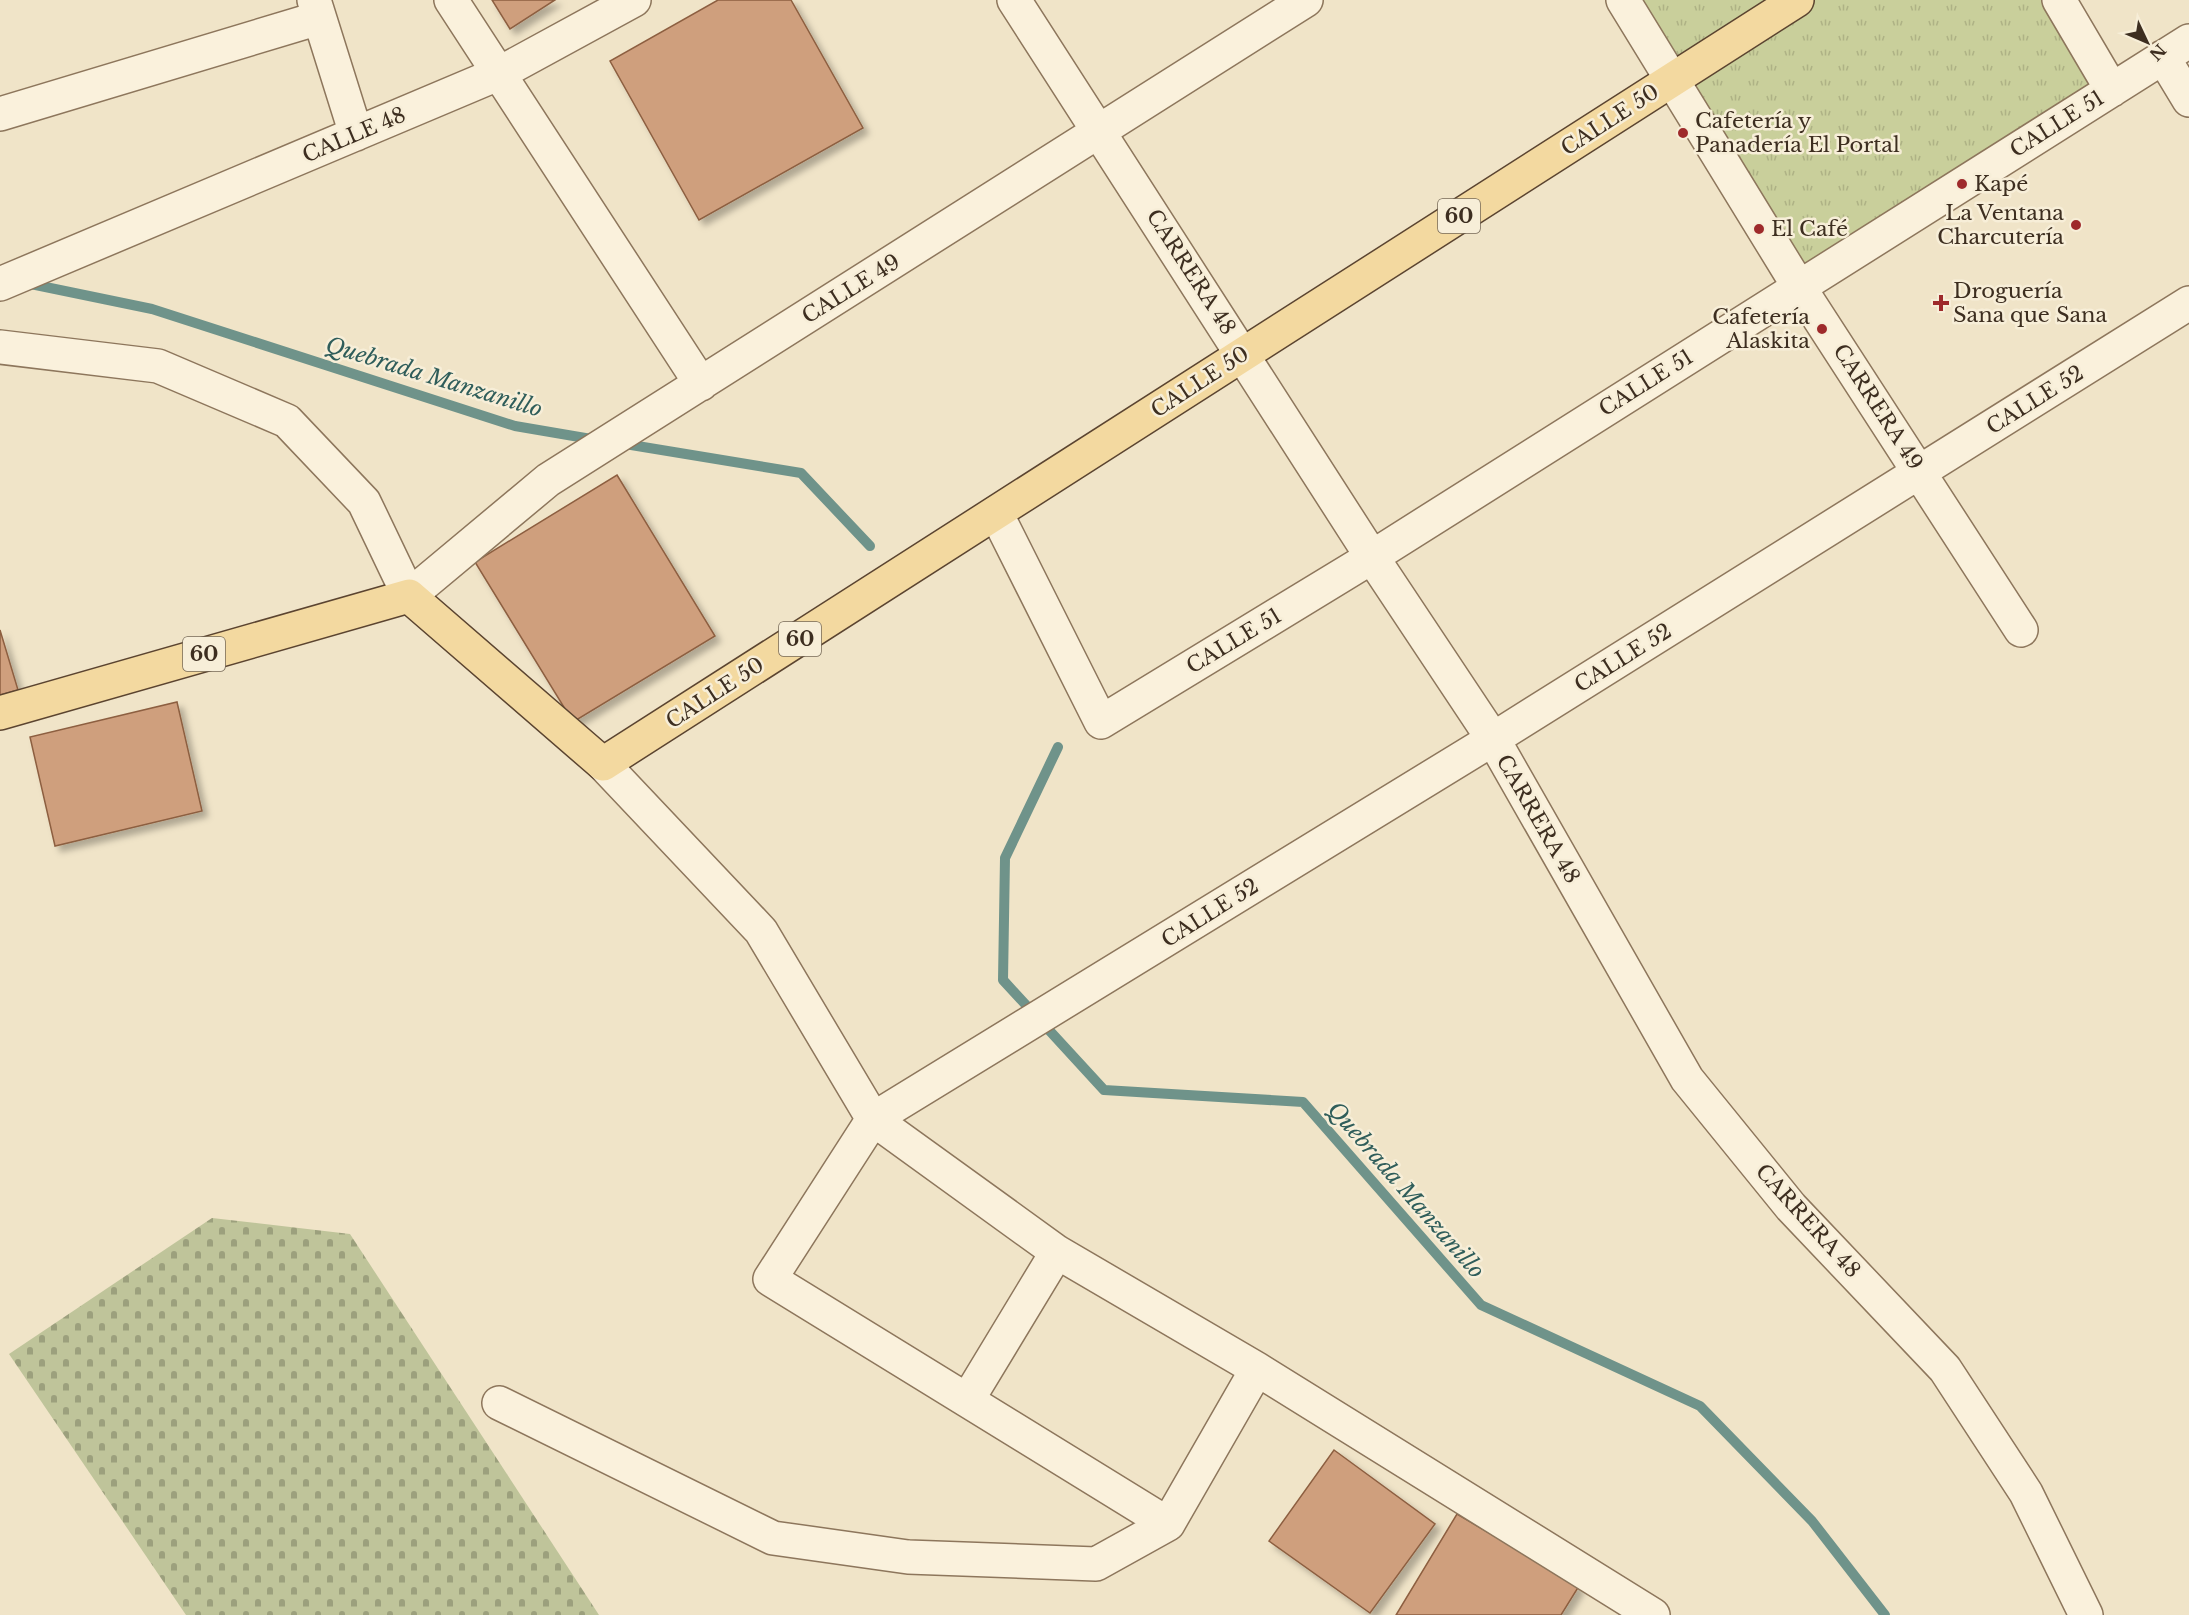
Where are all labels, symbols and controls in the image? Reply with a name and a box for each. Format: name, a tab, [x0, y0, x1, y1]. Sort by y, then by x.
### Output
north arrow	[2117, 12, 2177, 72]
text: N	[2145, 40, 2170, 65]
street label: CALLE 50	[1556, 79, 1664, 161]
street label: CALLE 51	[2005, 85, 2109, 163]
street label: CALLE 48	[298, 102, 410, 168]
place label: Cafetería y Panadería El Portal	[1695, 108, 1900, 158]
marker: Cafetería y Panadería El Portal	[1676, 126, 1690, 140]
place label: Kapé	[1974, 171, 2028, 197]
marker: Kapé	[1955, 177, 1969, 191]
road number: 60	[1438, 199, 1480, 233]
place label: La Ventana Charcutería	[1937, 200, 2064, 250]
street label: CARRERA 48	[1141, 204, 1241, 340]
place label: El Café	[1771, 216, 1848, 242]
marker: La Ventana Charcutería	[2069, 218, 2083, 232]
marker: El Café	[1752, 222, 1766, 236]
street label: CALLE 49	[797, 249, 905, 329]
place label: Droguería Sana que Sana	[1953, 278, 2108, 328]
marker: Droguería Sana que Sana	[1934, 296, 1948, 310]
place label: Cafetería Alaskita	[1712, 304, 1810, 354]
marker: Cafetería Alaskita	[1815, 322, 1829, 336]
water label: Quebrada Manzanillo	[322, 331, 546, 423]
street label: CARRERA 49	[1828, 339, 1928, 475]
street label: CALLE 50	[1146, 341, 1254, 423]
street label: CALLE 51	[1594, 344, 1698, 422]
street label: CALLE 52	[1982, 360, 2088, 440]
street label: CALLE 51	[1182, 603, 1286, 679]
street label: CALLE 52	[1570, 618, 1676, 698]
road number: 60	[779, 622, 821, 656]
road number: 60	[183, 637, 225, 671]
street label: CALLE 50	[661, 652, 769, 734]
street label: CARRERA 48	[1491, 750, 1585, 888]
street label: CALLE 52	[1157, 873, 1263, 953]
water label: Quebrada Manzanillo	[1322, 1096, 1490, 1284]
street label: CARRERA 48	[1750, 1159, 1866, 1283]

